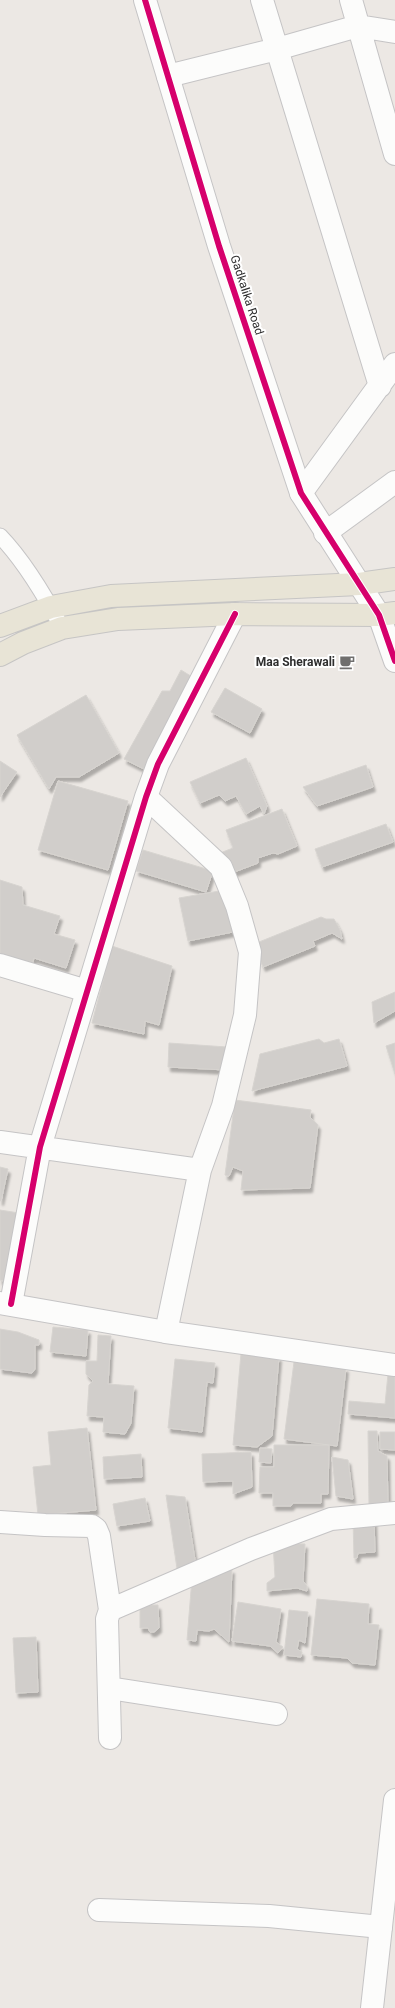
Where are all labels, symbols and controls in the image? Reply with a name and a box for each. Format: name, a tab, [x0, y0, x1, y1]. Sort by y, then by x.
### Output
street label: Gadkalika Road	[228, 253, 266, 337]
cafe icon: Maa Sherawali	[338, 653, 356, 671]
place label: Maa Sherawali	[256, 655, 335, 669]

